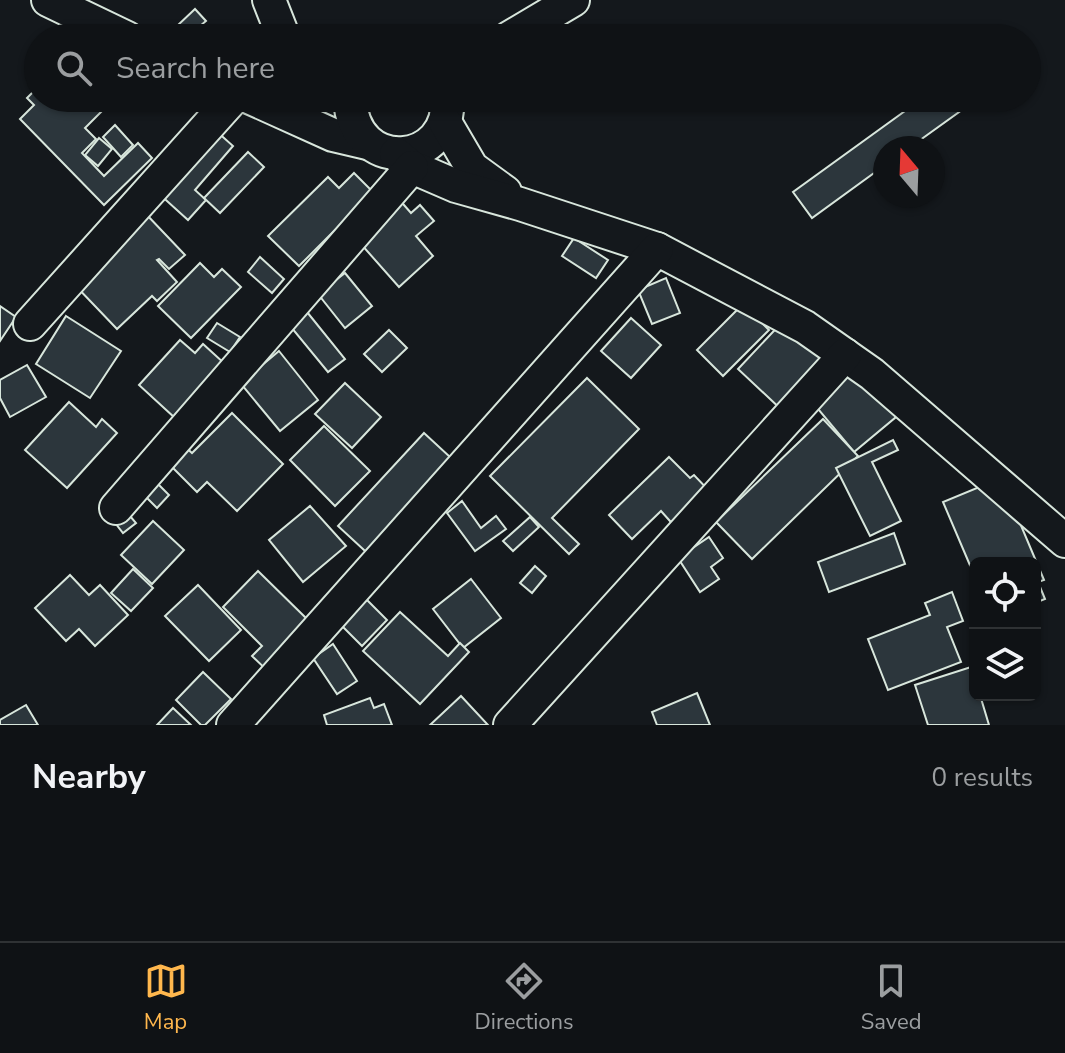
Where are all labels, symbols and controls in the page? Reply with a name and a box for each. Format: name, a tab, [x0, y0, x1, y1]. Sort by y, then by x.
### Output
search box	[24, 24, 1041, 112]
icon: search	[52, 46, 96, 90]
text: Search here	[116, 48, 275, 89]
north arrow	[873, 136, 945, 208]
map controls	[969, 557, 1041, 701]
button: locate	[969, 557, 1041, 629]
button: layers	[969, 629, 1041, 701]
text: Nearby	[32, 754, 146, 800]
text: 0 results	[932, 760, 1033, 795]
tab: Map	[144, 959, 188, 1037]
tab: Directions	[475, 959, 574, 1037]
tab: Saved	[861, 959, 921, 1037]

